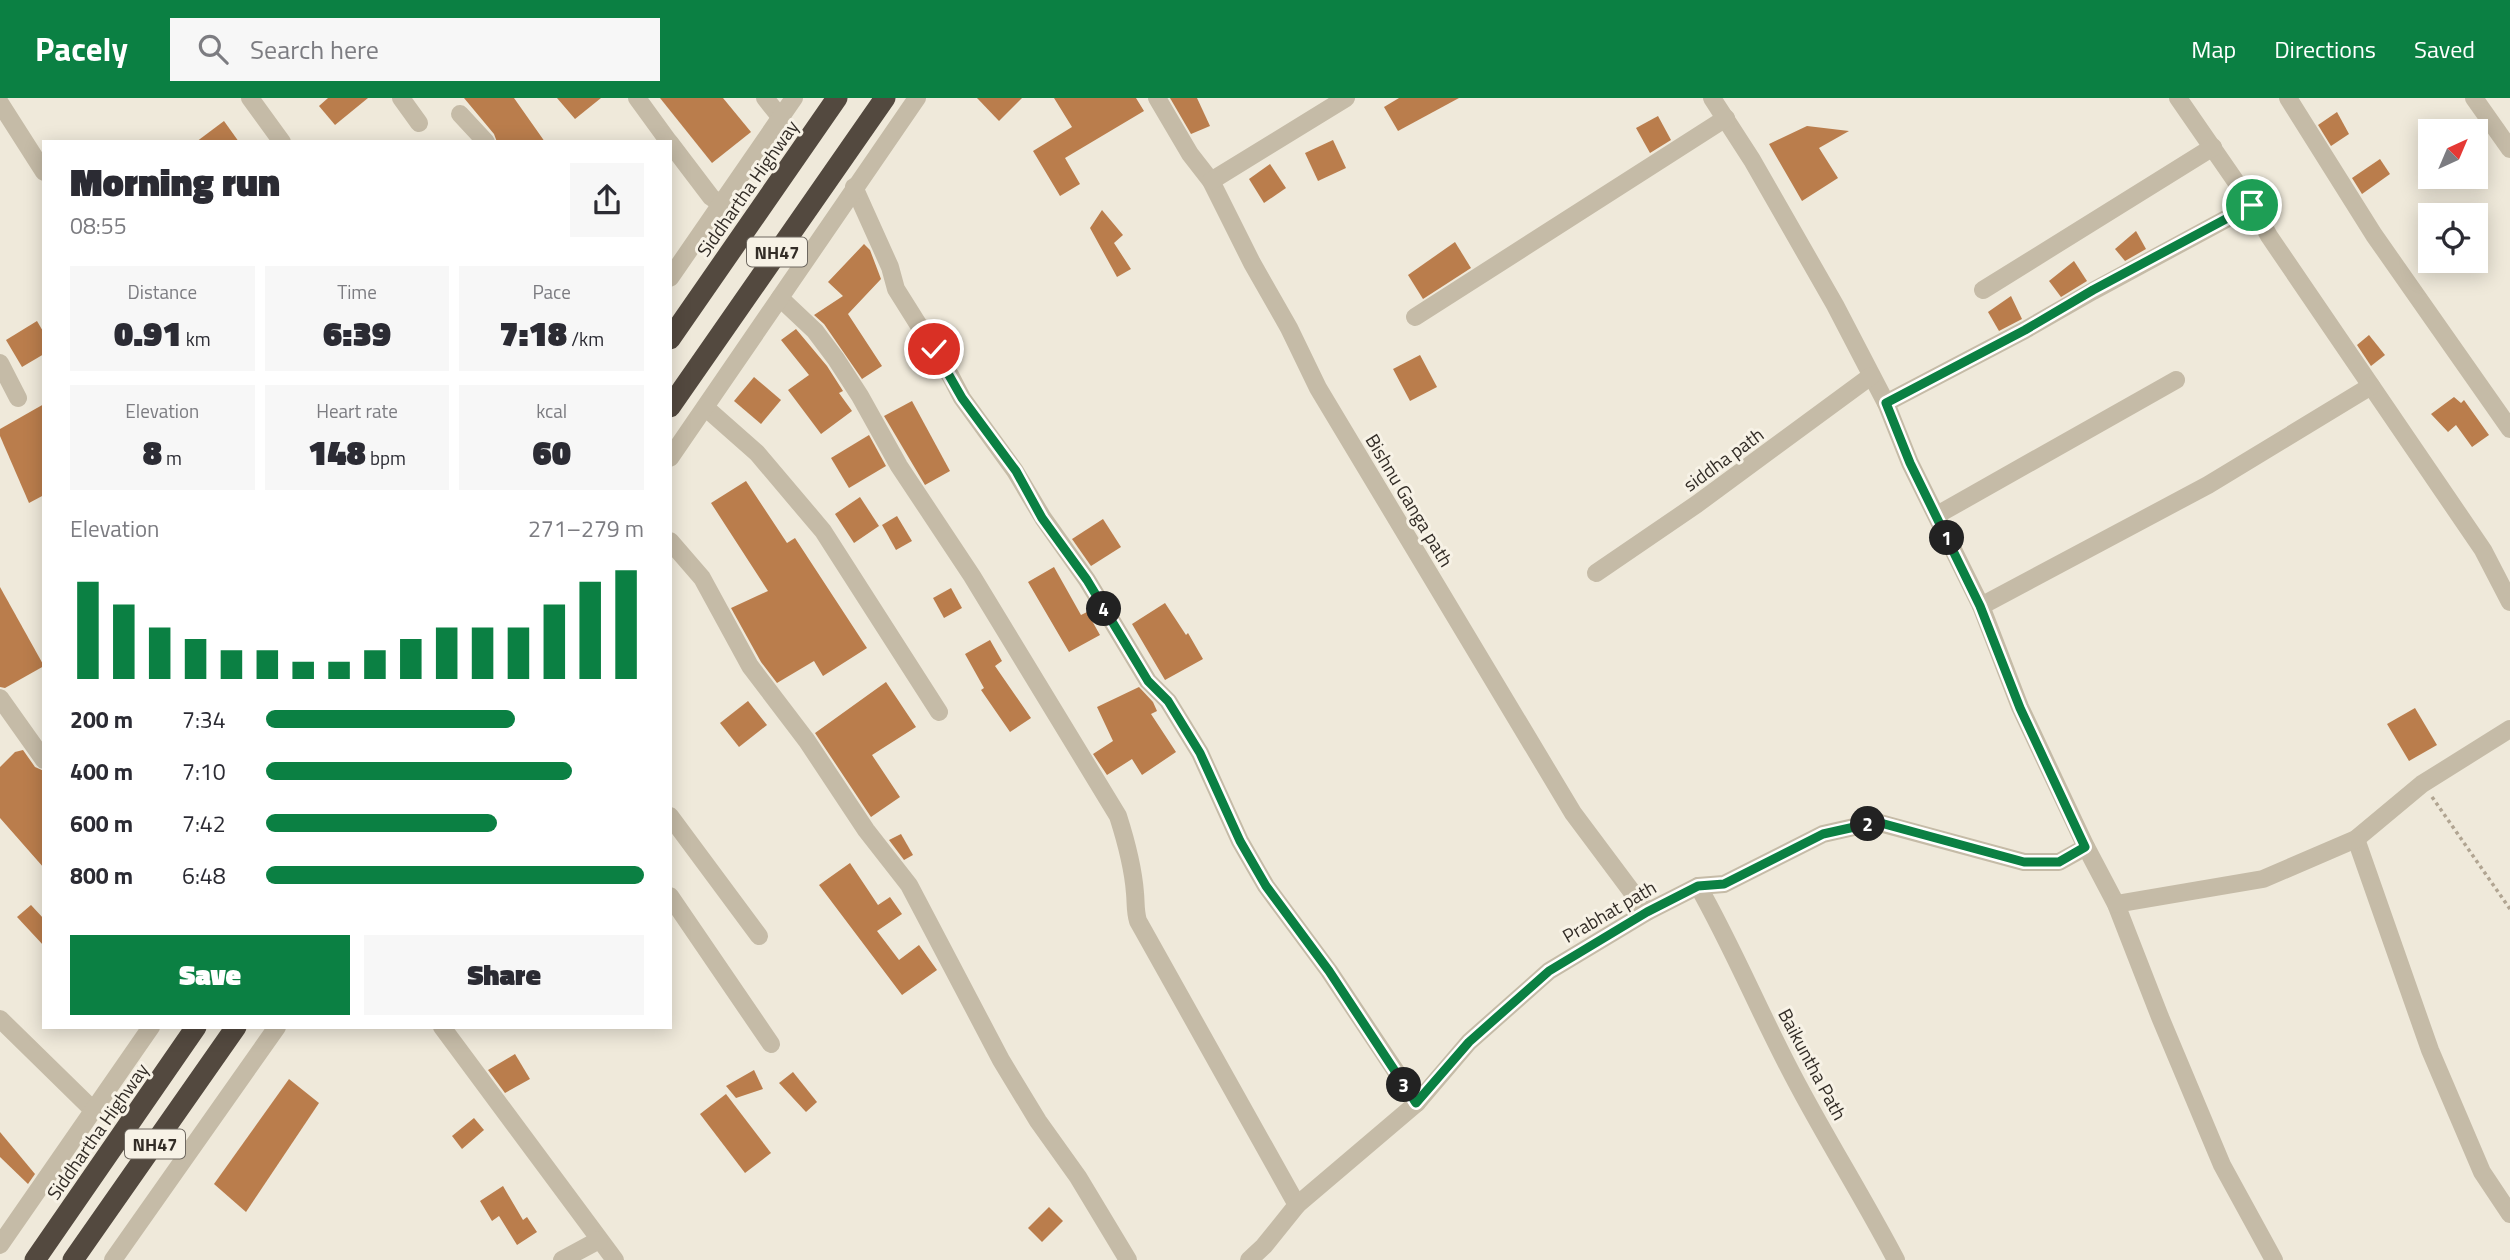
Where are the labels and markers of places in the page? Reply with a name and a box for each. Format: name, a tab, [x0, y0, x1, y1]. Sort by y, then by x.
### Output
pin	[2222, 175, 2282, 235]
pin	[904, 319, 964, 379]
pin: 1	[1930, 520, 1965, 556]
pin: 4	[1086, 592, 1122, 626]
pin: 2	[1850, 806, 1885, 842]
pin: 3	[1386, 1068, 1422, 1102]

